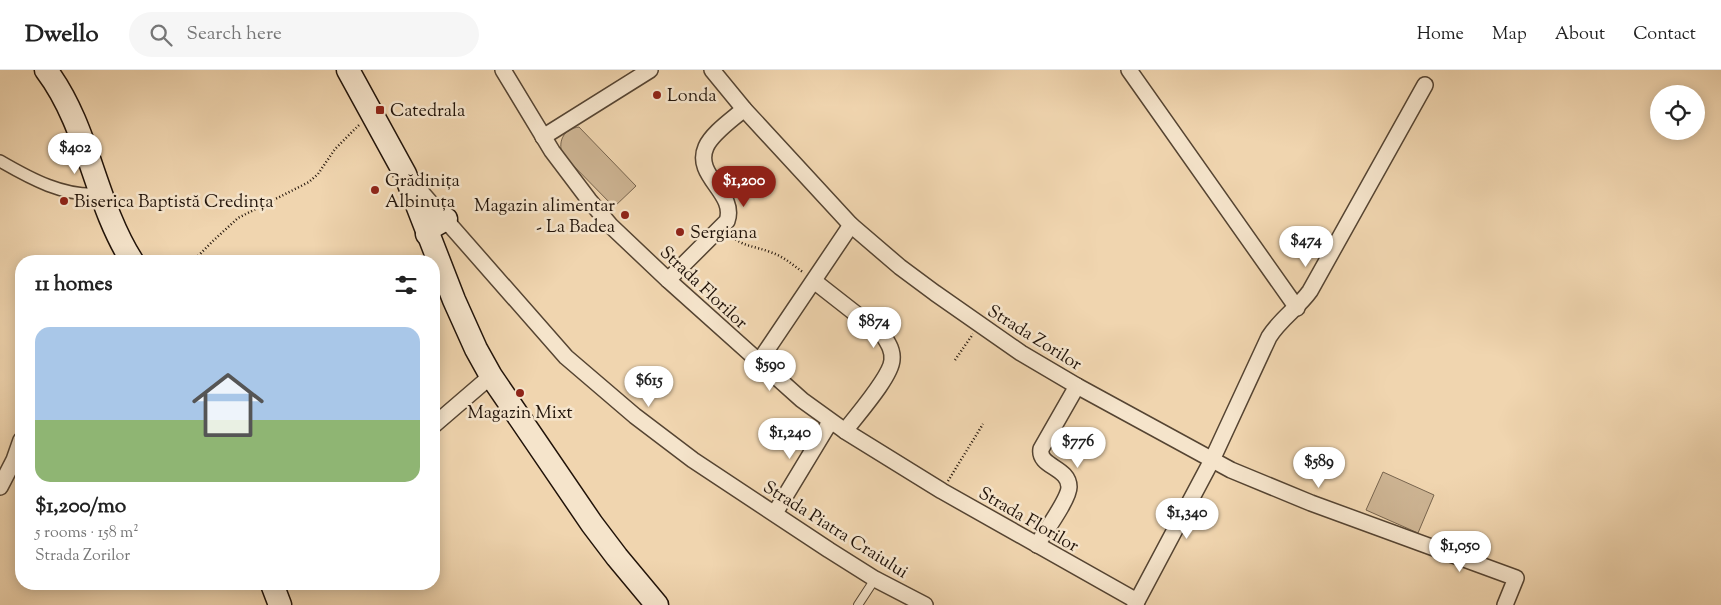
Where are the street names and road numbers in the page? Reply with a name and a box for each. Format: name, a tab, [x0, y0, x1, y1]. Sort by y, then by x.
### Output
street label: Strada Florilor	[653, 241, 753, 336]
street label: Strada Zorilor	[982, 299, 1087, 378]
street label: Strada Piatra Craiului	[757, 475, 913, 586]
street label: Strada Florilor	[973, 481, 1083, 560]

